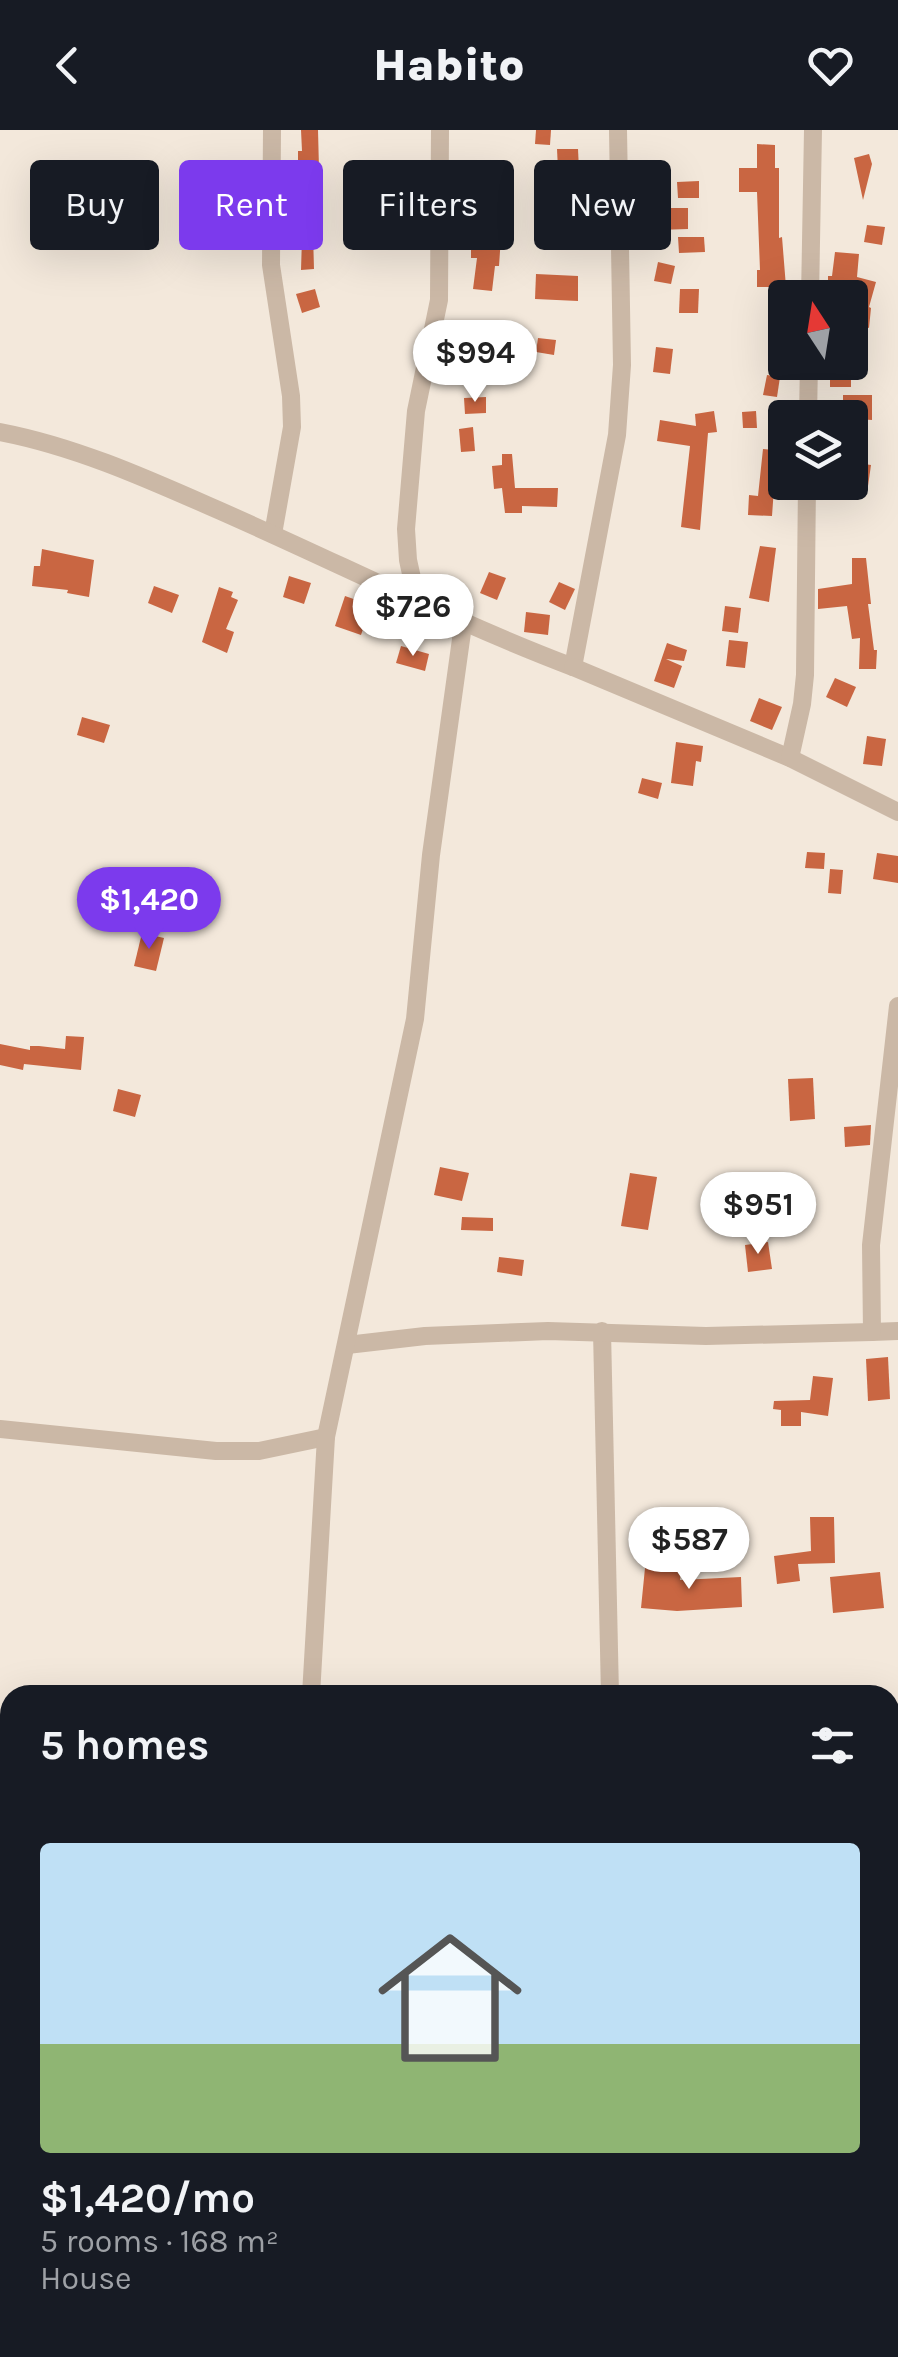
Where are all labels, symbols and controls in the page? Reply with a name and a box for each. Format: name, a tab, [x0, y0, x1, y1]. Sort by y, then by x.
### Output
icon: back	[40, 38, 95, 93]
icon: heart	[803, 38, 858, 93]
text: Habito	[373, 39, 525, 91]
chip: Buy	[30, 160, 159, 250]
chip: Rent	[179, 160, 323, 250]
chip: Filters	[343, 160, 514, 250]
chip: New	[534, 160, 671, 250]
north arrow	[768, 280, 868, 380]
map controls	[768, 280, 868, 500]
pin: $994	[416, 320, 534, 405]
text: $994	[435, 334, 515, 371]
button: layers	[768, 400, 868, 500]
pin: $726	[354, 574, 472, 659]
text: $726	[375, 588, 451, 625]
pin: $1,420	[68, 867, 230, 952]
text: $1,420	[99, 881, 199, 918]
pin: $951	[699, 1172, 817, 1257]
text: $951	[722, 1186, 794, 1223]
pin: $587	[630, 1507, 748, 1592]
text: $587	[650, 1521, 728, 1558]
icon: filters	[805, 1718, 860, 1773]
text: 5 homes	[40, 1720, 209, 1770]
icon: home	[360, 1908, 540, 2088]
text: $1,420/mo	[40, 2173, 255, 2223]
text: 5 rooms · 168 m²	[40, 2223, 279, 2260]
text: House	[40, 2260, 132, 2297]

